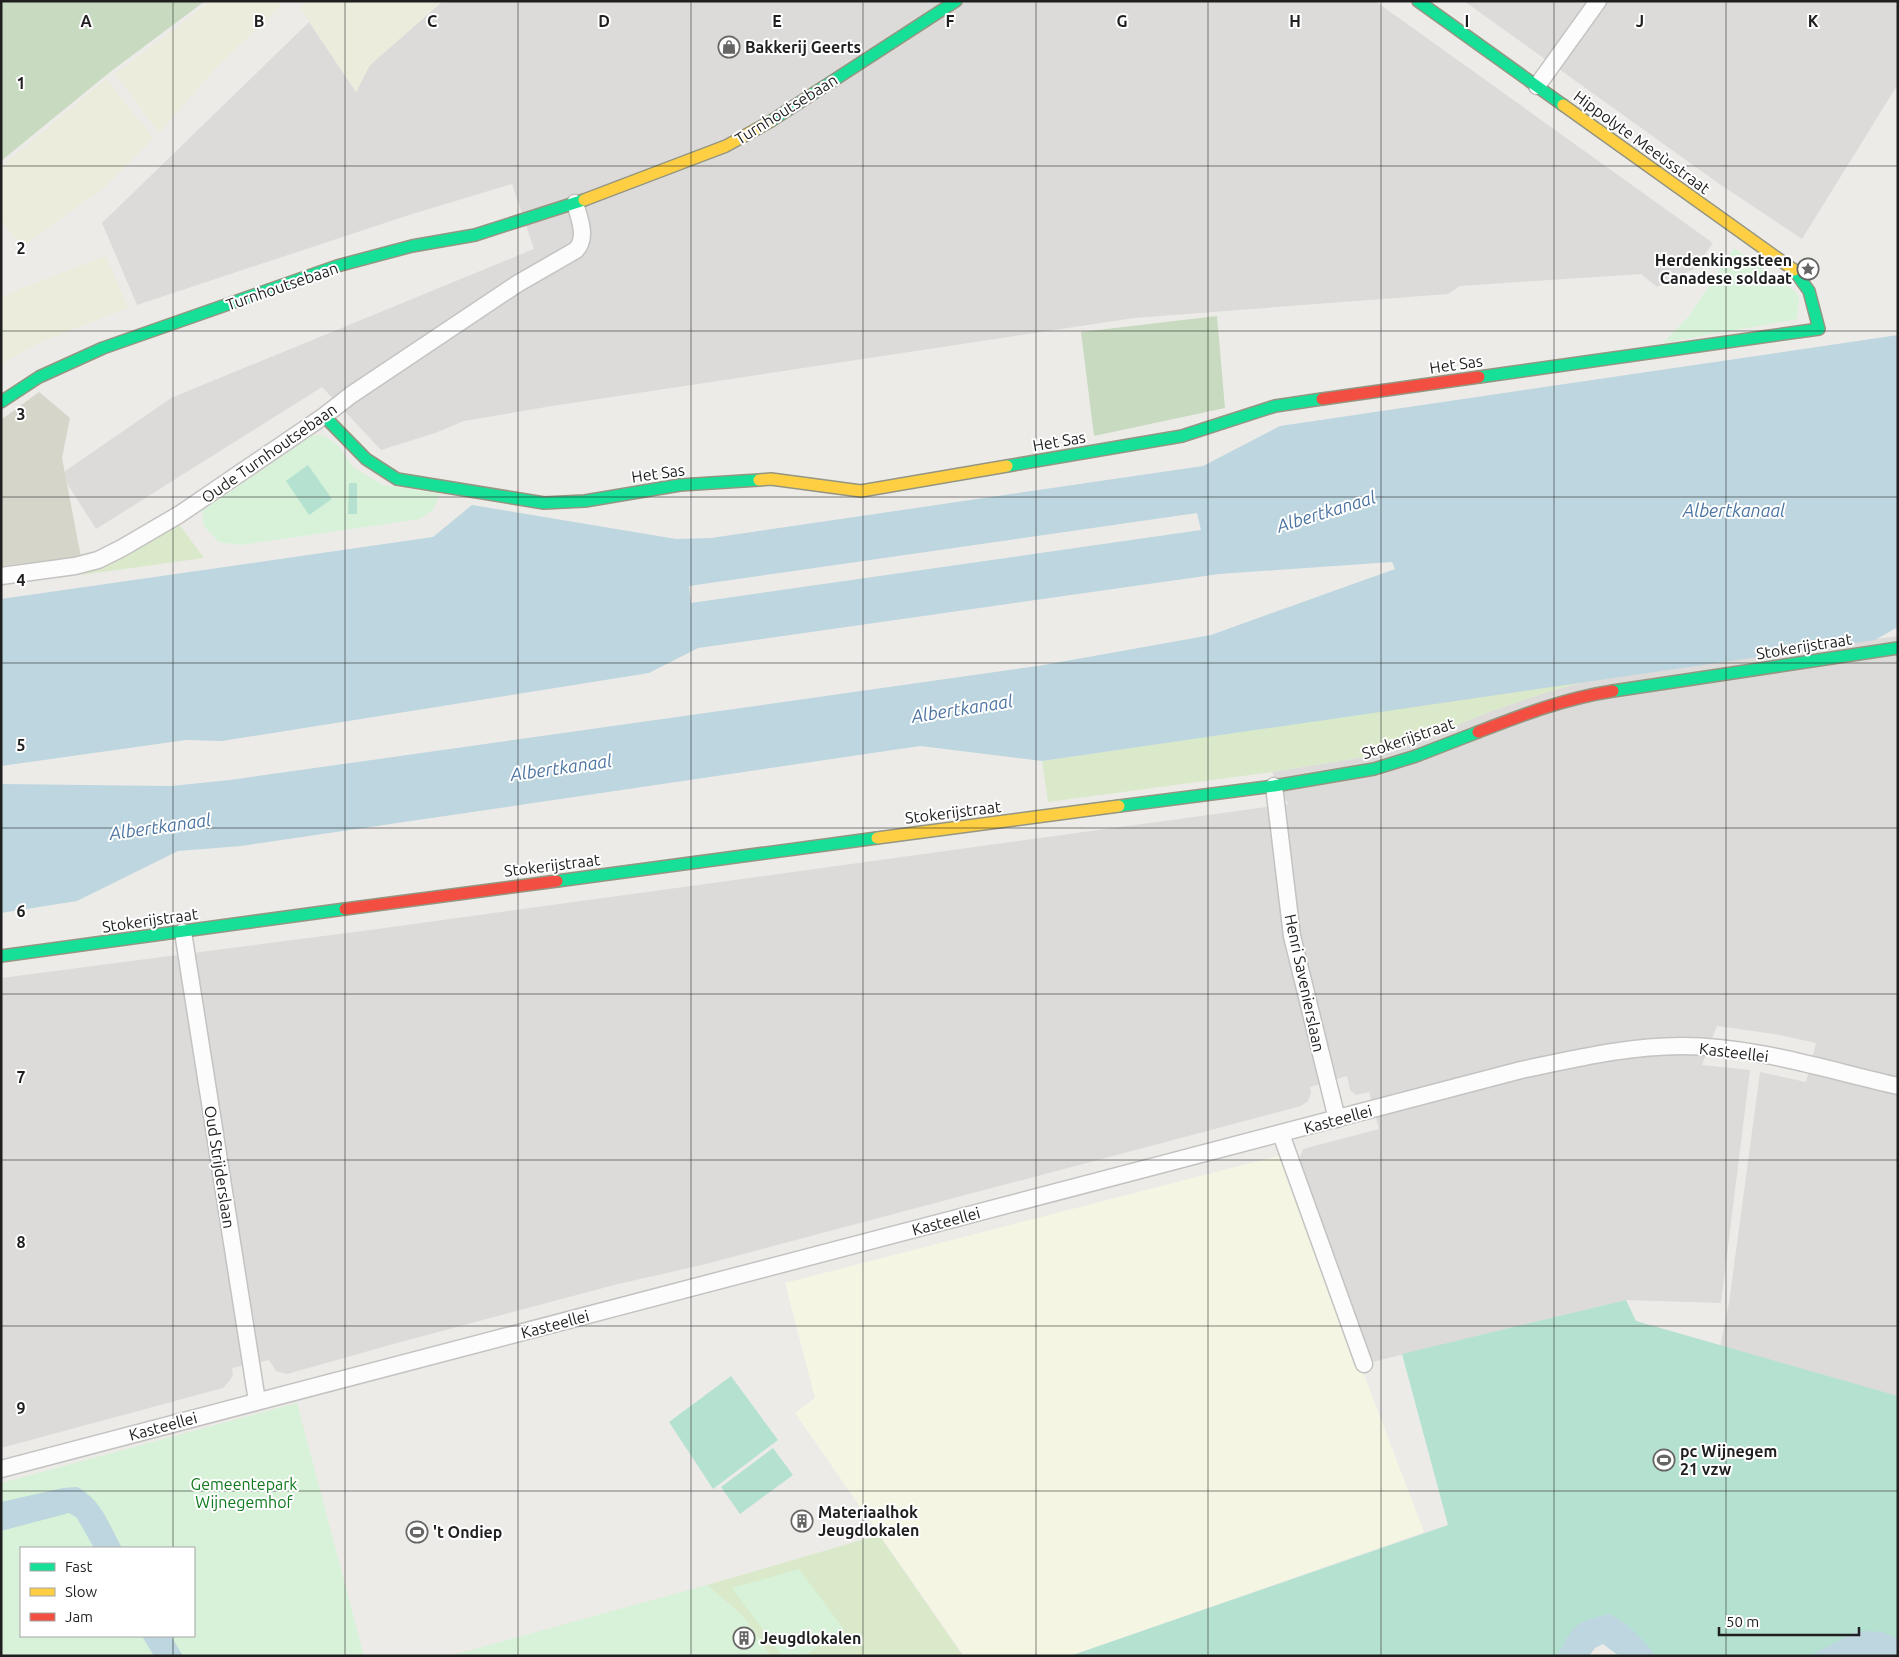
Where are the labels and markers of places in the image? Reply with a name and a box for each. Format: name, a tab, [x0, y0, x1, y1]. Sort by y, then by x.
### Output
shop icon: Bakkerij Geerts	[717, 35, 741, 59]
place label: Bakkerij Geerts	[745, 38, 861, 56]
place label: Herdenkingssteen Canadese soldaat	[1655, 251, 1792, 287]
place icon: Herdenkingssteen Canadese soldaat	[1796, 257, 1820, 281]
place label: pc Wijnegem 21 vzw	[1680, 1442, 1777, 1478]
sports icon: pc Wijnegem 21 vzw	[1652, 1448, 1676, 1472]
place label: Materiaalhok Jeugdlokalen	[818, 1503, 919, 1539]
building icon: Materiaalhok Jeugdlokalen	[790, 1509, 814, 1533]
sports icon: 't Ondiep	[405, 1520, 429, 1544]
place label: 't Ondiep	[433, 1523, 502, 1541]
building icon: Jeugdlokalen	[732, 1626, 756, 1650]
place label: Jeugdlokalen	[760, 1629, 861, 1647]

